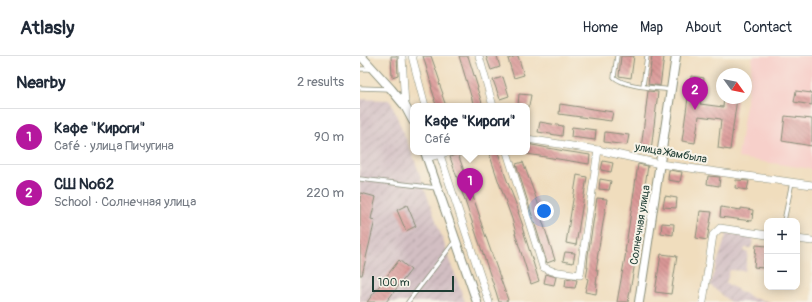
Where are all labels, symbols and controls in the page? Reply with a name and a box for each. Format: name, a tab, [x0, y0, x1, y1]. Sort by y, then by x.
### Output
text: Atlasly	[20, 16, 74, 40]
text: Home	[583, 19, 618, 36]
text: Map	[640, 19, 663, 36]
text: About	[685, 19, 721, 36]
text: Contact	[743, 19, 792, 36]
north arrow	[716, 68, 752, 104]
text: Nearby	[16, 72, 65, 93]
text: 2 results	[297, 74, 344, 90]
pin: 2	[682, 77, 708, 110]
popup	[410, 103, 530, 155]
text: Кафе "Кироги"	[424, 112, 516, 131]
text: Кафе "Кироги"	[54, 119, 145, 138]
text: 1	[26, 129, 32, 145]
text: 90 m	[314, 129, 344, 145]
text: Café	[424, 131, 451, 147]
text: Café · улица Пичугина	[54, 138, 174, 154]
street label: улица Жамбыла	[633, 140, 708, 166]
pin: 1	[457, 168, 483, 201]
text: СШ №62	[54, 175, 114, 194]
street label: Солнечная улица	[627, 184, 653, 266]
text: 2	[25, 185, 33, 201]
text: 220 m	[306, 185, 344, 201]
text: School · Солнечная улица	[54, 194, 196, 210]
your location	[534, 201, 554, 221]
map controls	[764, 218, 800, 290]
button: +	[764, 218, 800, 254]
button: −	[764, 254, 800, 290]
scale bar	[372, 274, 454, 293]
text: 100 m	[378, 276, 409, 289]

